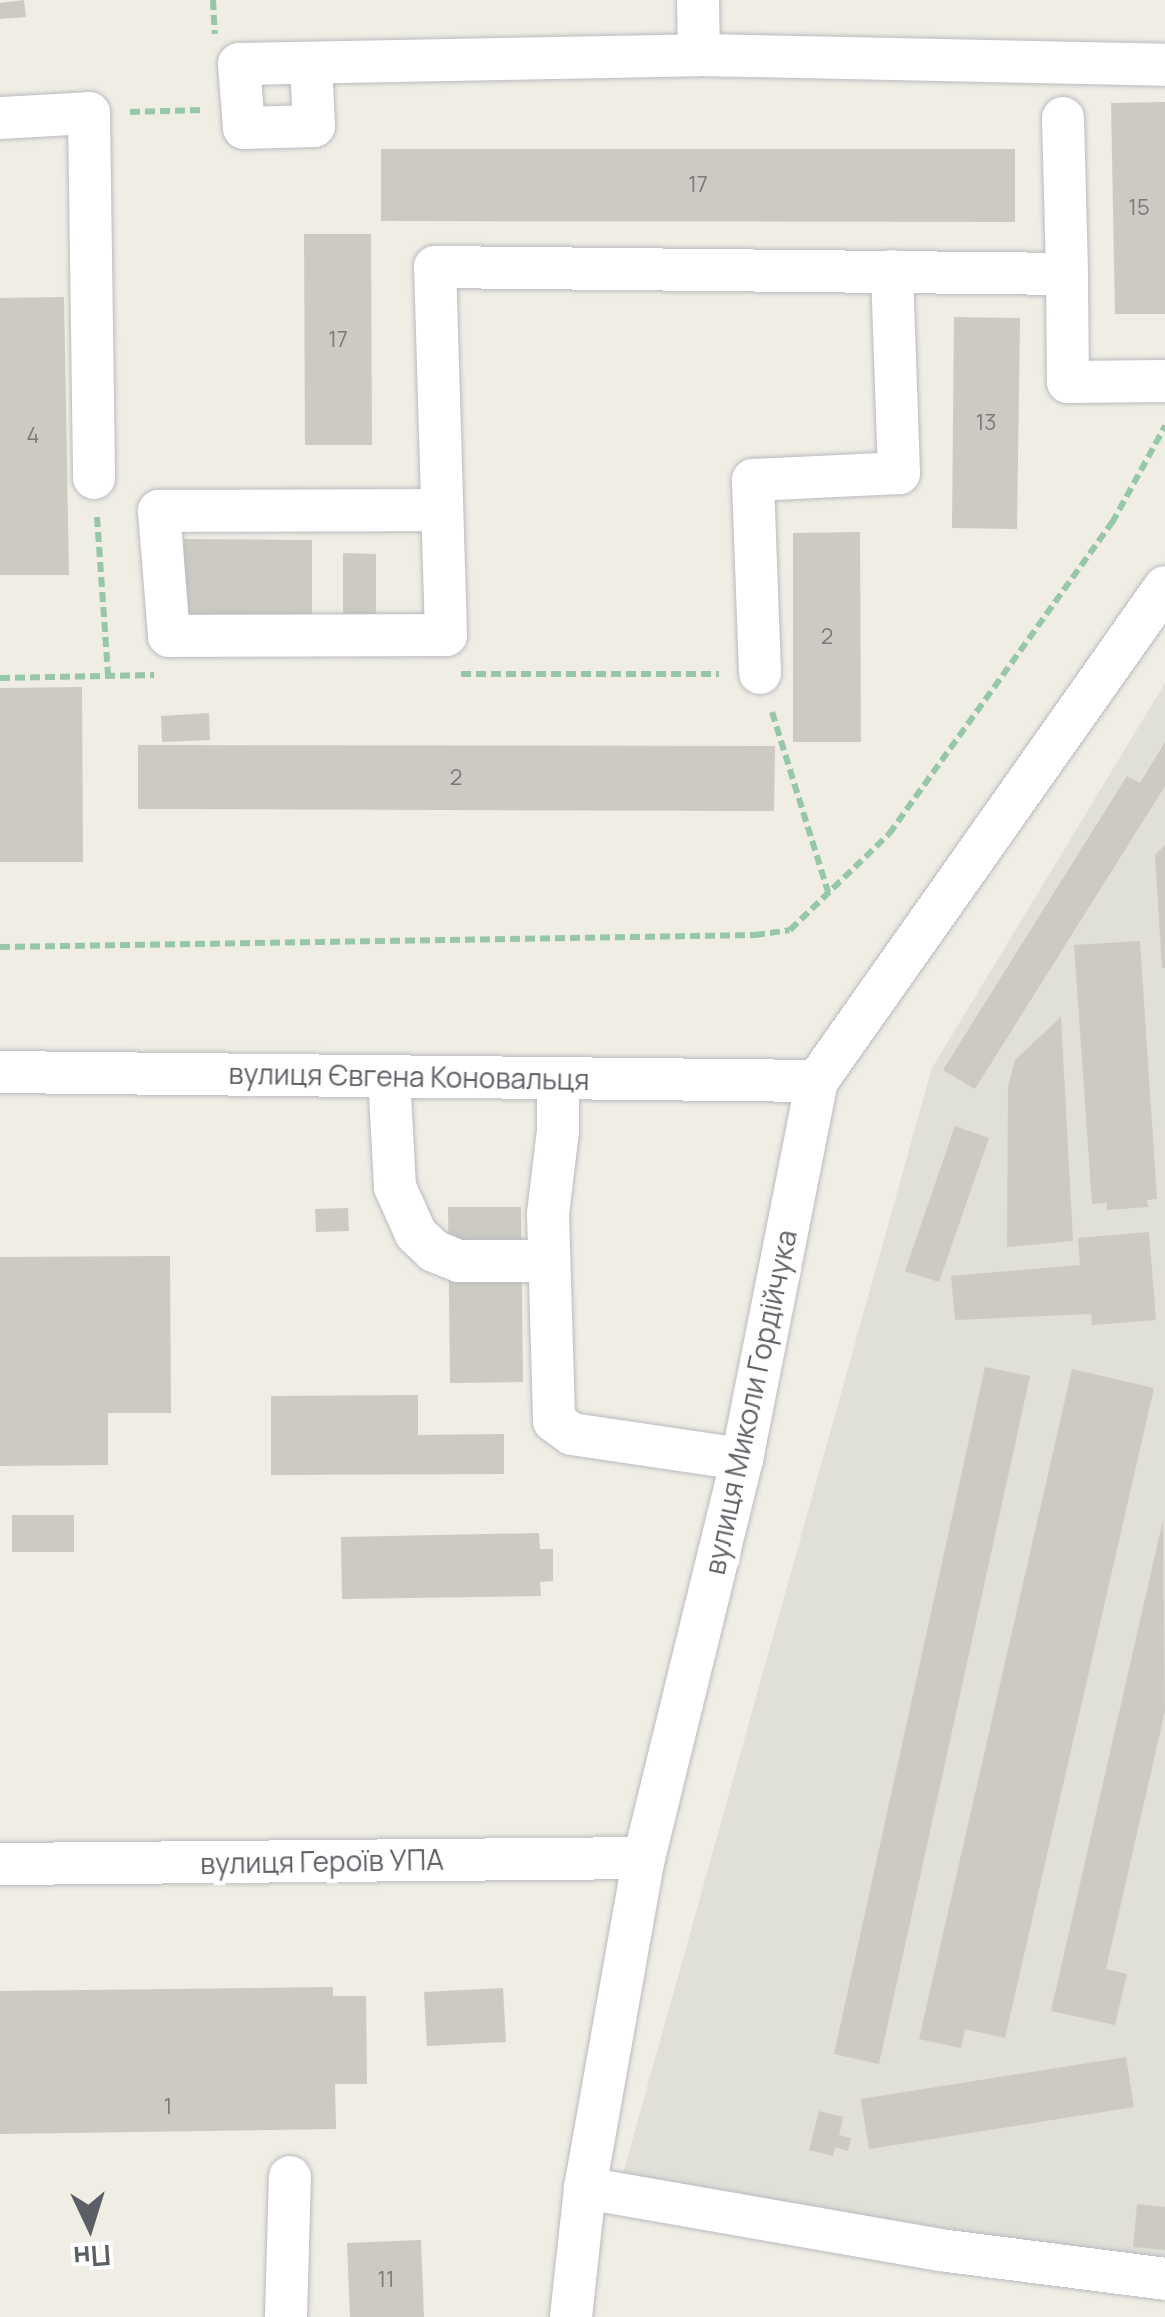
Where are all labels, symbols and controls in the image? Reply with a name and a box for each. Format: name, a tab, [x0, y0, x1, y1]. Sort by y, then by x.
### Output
house number: 17	[688, 172, 708, 198]
house number: 15	[1128, 195, 1150, 221]
house number: 17	[328, 327, 348, 353]
house number: 13	[976, 410, 996, 436]
house number: 4	[27, 423, 39, 449]
house number: 2	[821, 624, 833, 650]
house number: 2	[450, 765, 462, 791]
street label: вулиця Євгена Коновальця	[228, 1056, 590, 1096]
street label: вулиця Миколи Гордійчука	[697, 1227, 803, 1577]
street label: вулиця Героїв УПА	[200, 1842, 444, 1880]
house number: 1	[164, 2094, 172, 2120]
north arrow	[40, 2177, 140, 2277]
text: Пн	[72, 2237, 112, 2277]
house number: 11	[377, 2267, 395, 2293]

